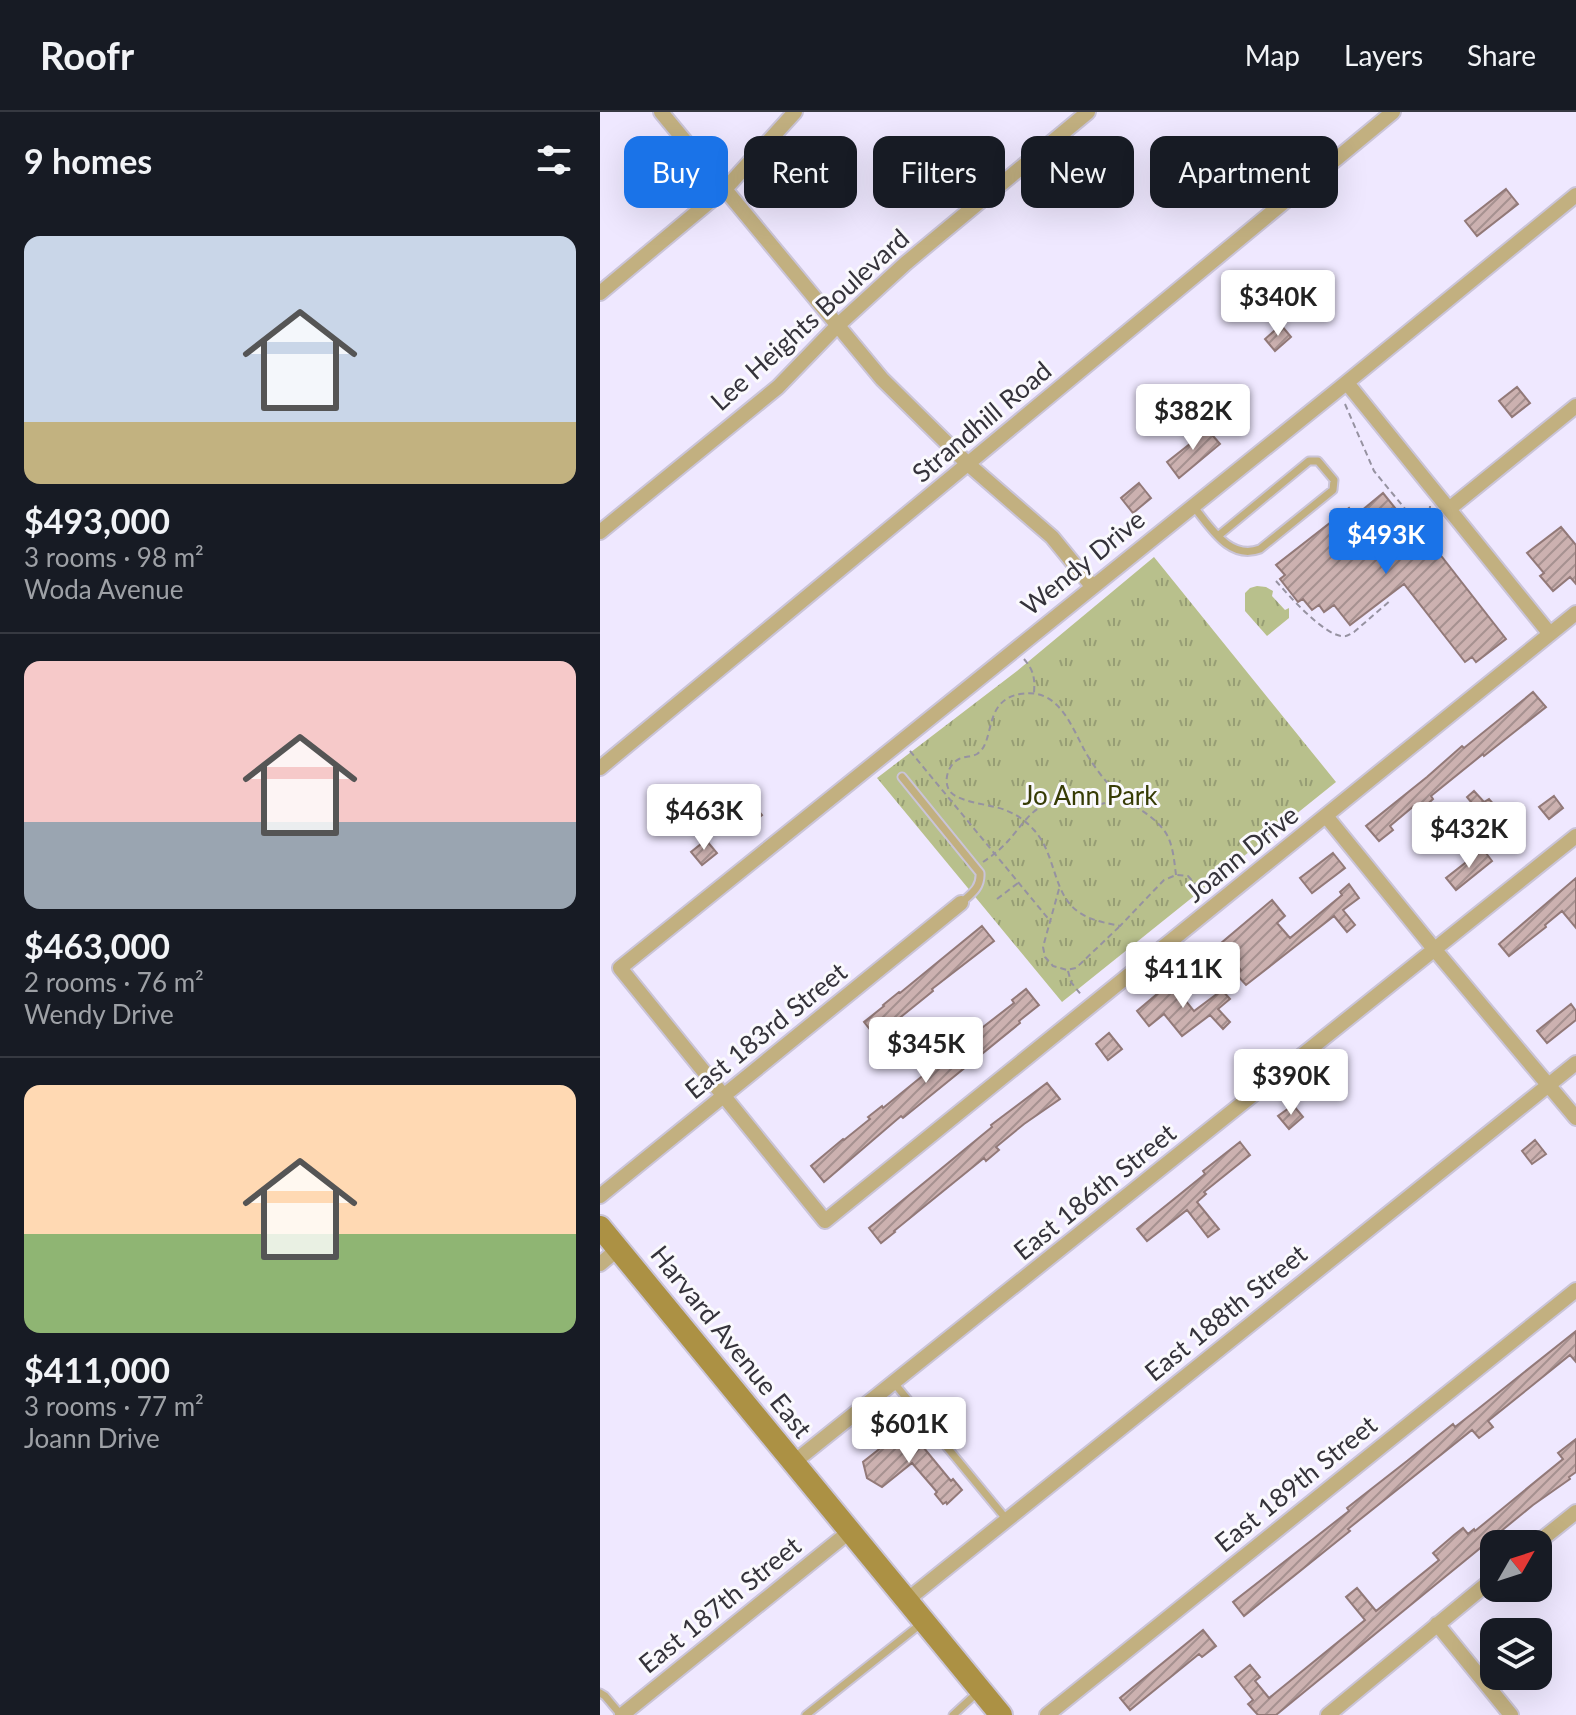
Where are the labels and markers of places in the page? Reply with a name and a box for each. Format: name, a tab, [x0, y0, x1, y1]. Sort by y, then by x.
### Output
pin: $340K	[1222, 270, 1334, 338]
pin: $382K	[1137, 384, 1249, 452]
pin: $493K	[1330, 508, 1442, 576]
pin: $463K	[648, 784, 760, 852]
pin: $432K	[1413, 802, 1525, 870]
pin: $411K	[1127, 942, 1239, 1010]
pin: $345K	[870, 1017, 982, 1085]
pin: $390K	[1235, 1049, 1347, 1117]
pin: $601K	[853, 1397, 965, 1465]

